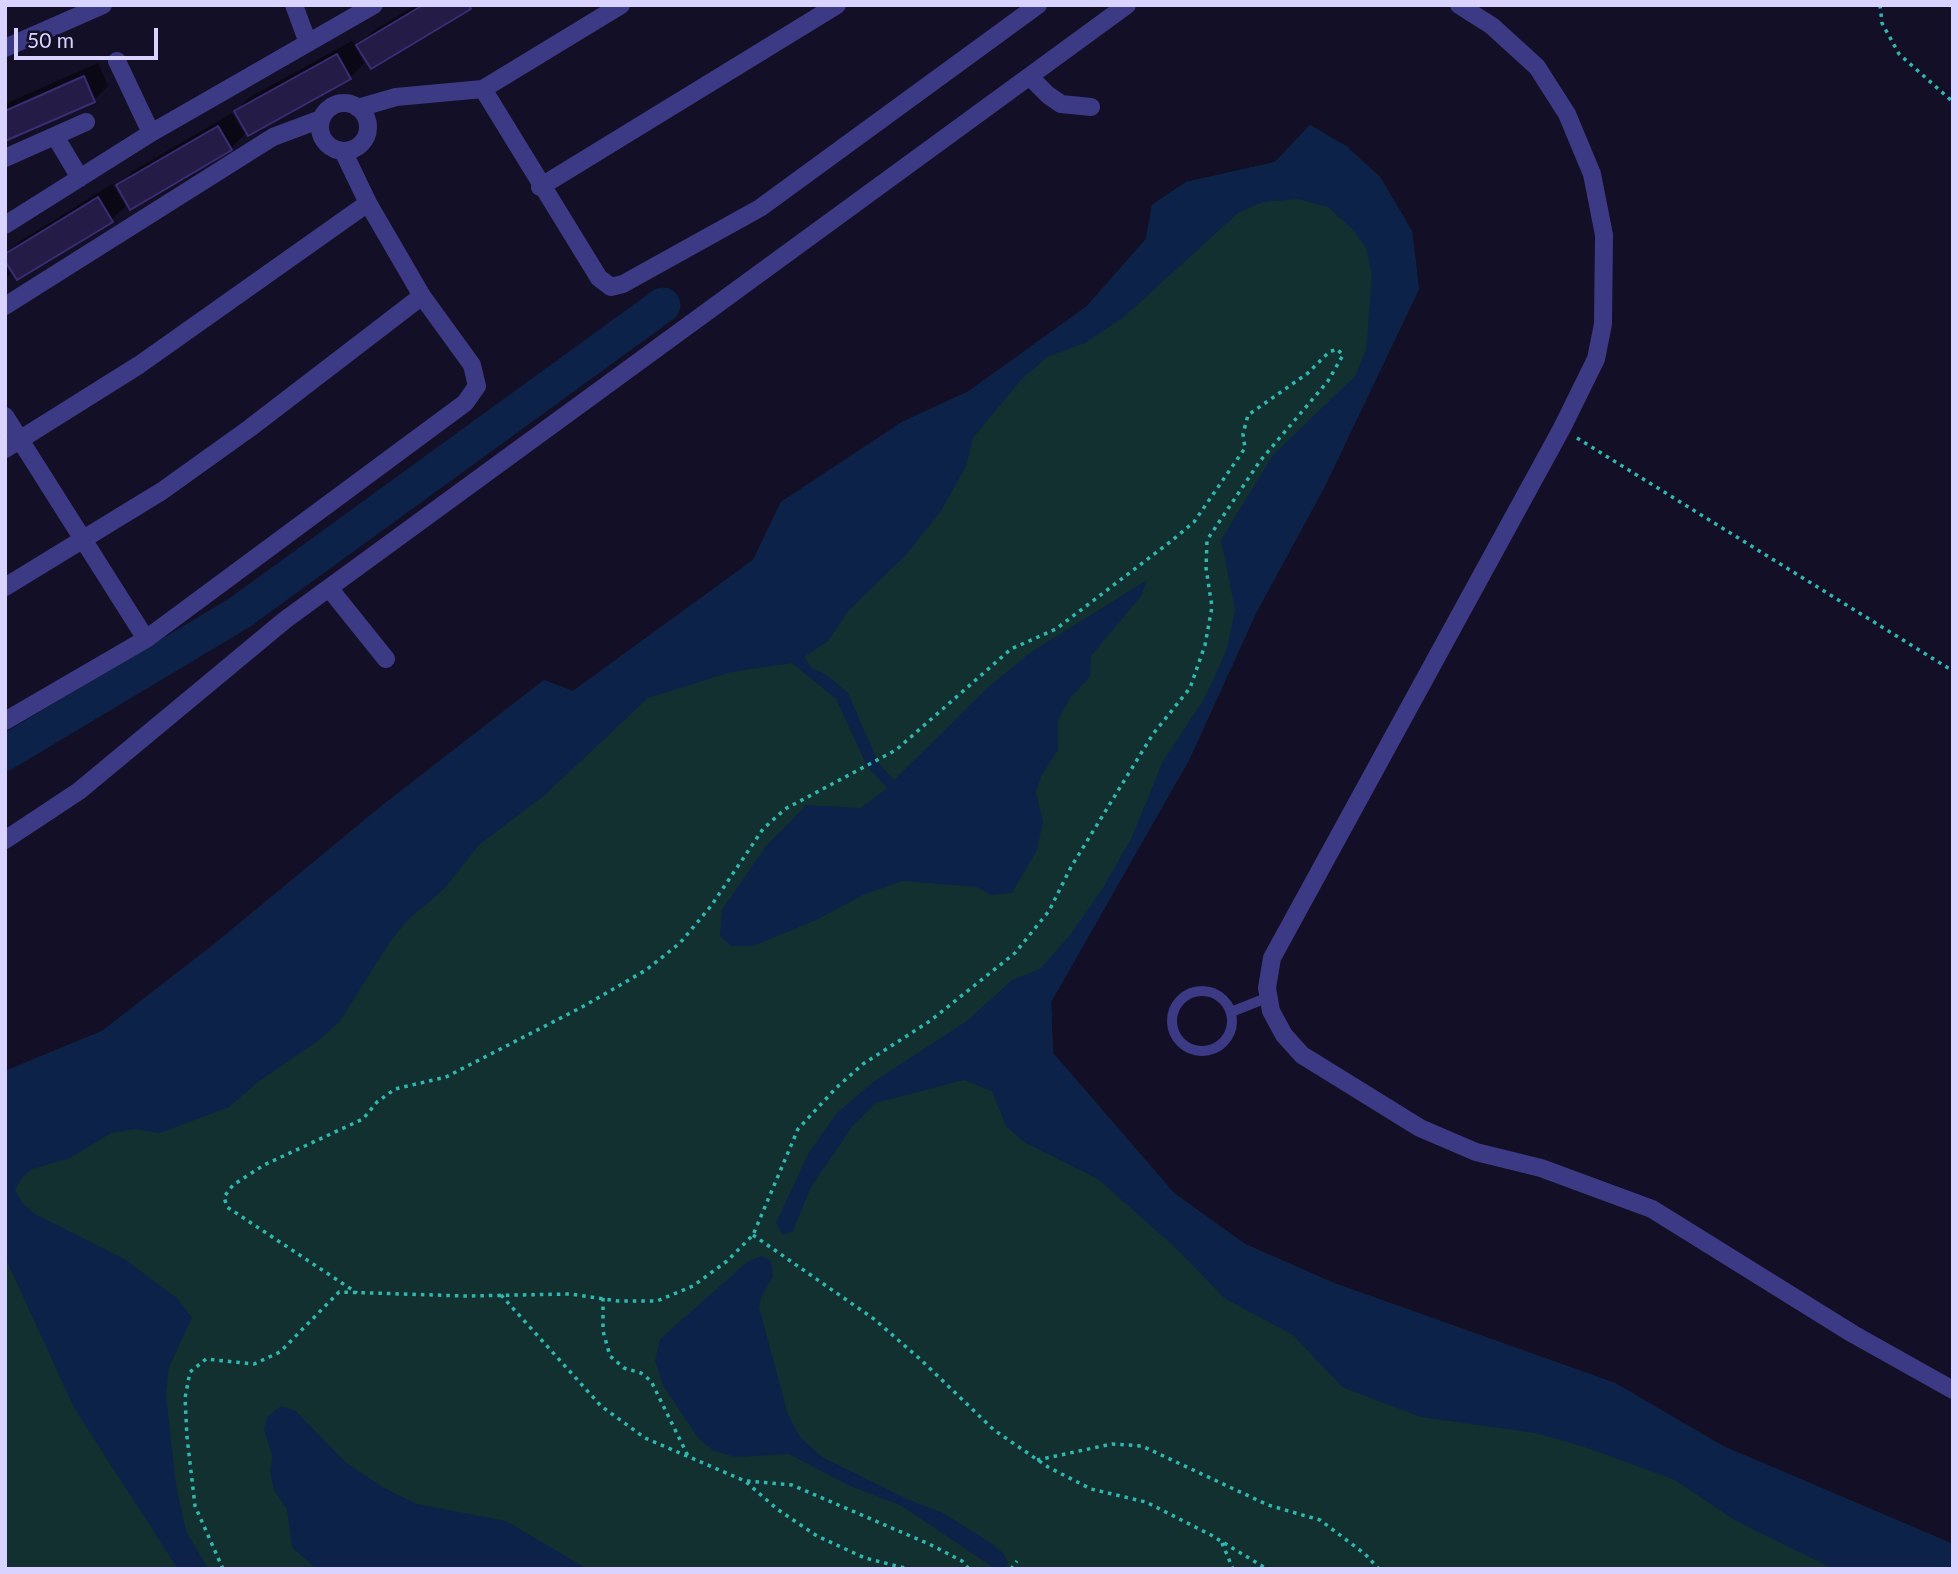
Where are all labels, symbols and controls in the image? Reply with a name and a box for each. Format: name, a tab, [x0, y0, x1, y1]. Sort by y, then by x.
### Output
scale bar	[18, 14, 161, 58]
text: 50 m	[27, 27, 74, 52]

